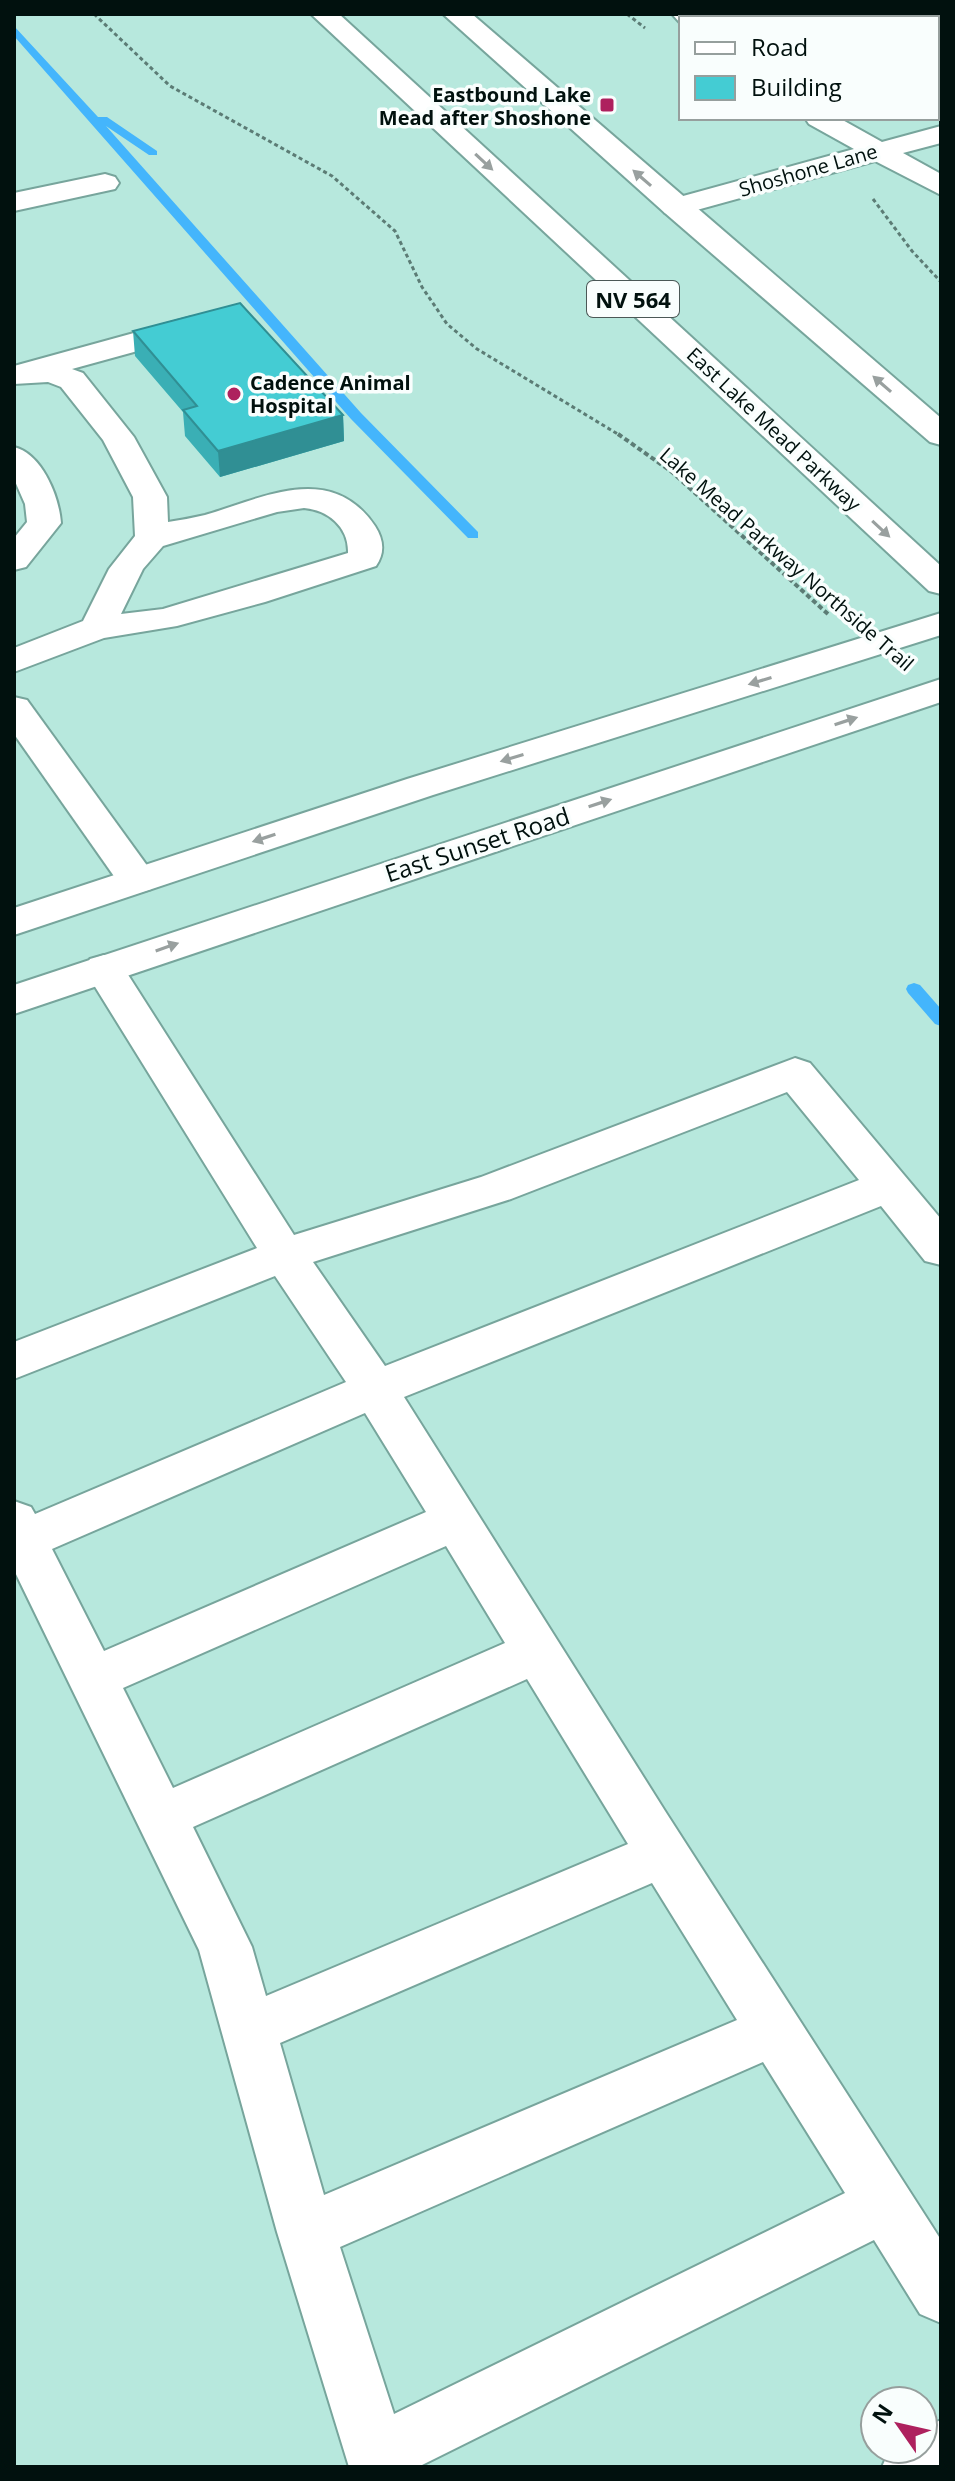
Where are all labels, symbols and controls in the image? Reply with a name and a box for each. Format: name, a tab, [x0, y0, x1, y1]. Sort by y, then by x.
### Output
legend	[679, 16, 939, 120]
text: Road	[751, 30, 808, 63]
text: Building	[751, 70, 842, 103]
place label: Eastbound Lake Mead after Shoshone	[379, 81, 591, 131]
marker: Eastbound Lake Mead after Shoshone	[598, 96, 616, 114]
street label: Shoshone Lane	[736, 137, 880, 203]
one-way arrow	[475, 153, 494, 171]
one-way arrow	[633, 170, 653, 187]
road number: NV 564	[587, 281, 679, 317]
street label: East Lake Mead Parkway	[681, 341, 868, 518]
place label: Cadence Animal Hospital	[250, 369, 411, 419]
one-way arrow	[872, 376, 892, 393]
marker: Cadence Animal Hospital	[225, 385, 243, 403]
street label: Lake Mead Parkway Northside Trail	[654, 441, 920, 677]
one-way arrow	[871, 519, 890, 537]
one-way arrow	[747, 675, 771, 687]
one-way arrow	[835, 714, 859, 727]
one-way arrow	[499, 753, 523, 765]
one-way arrow	[588, 796, 612, 809]
street label: East Sunset Road	[380, 799, 574, 889]
one-way arrow	[252, 833, 276, 845]
one-way arrow	[155, 940, 179, 953]
north arrow	[859, 2385, 939, 2465]
text: N	[864, 2397, 899, 2429]

